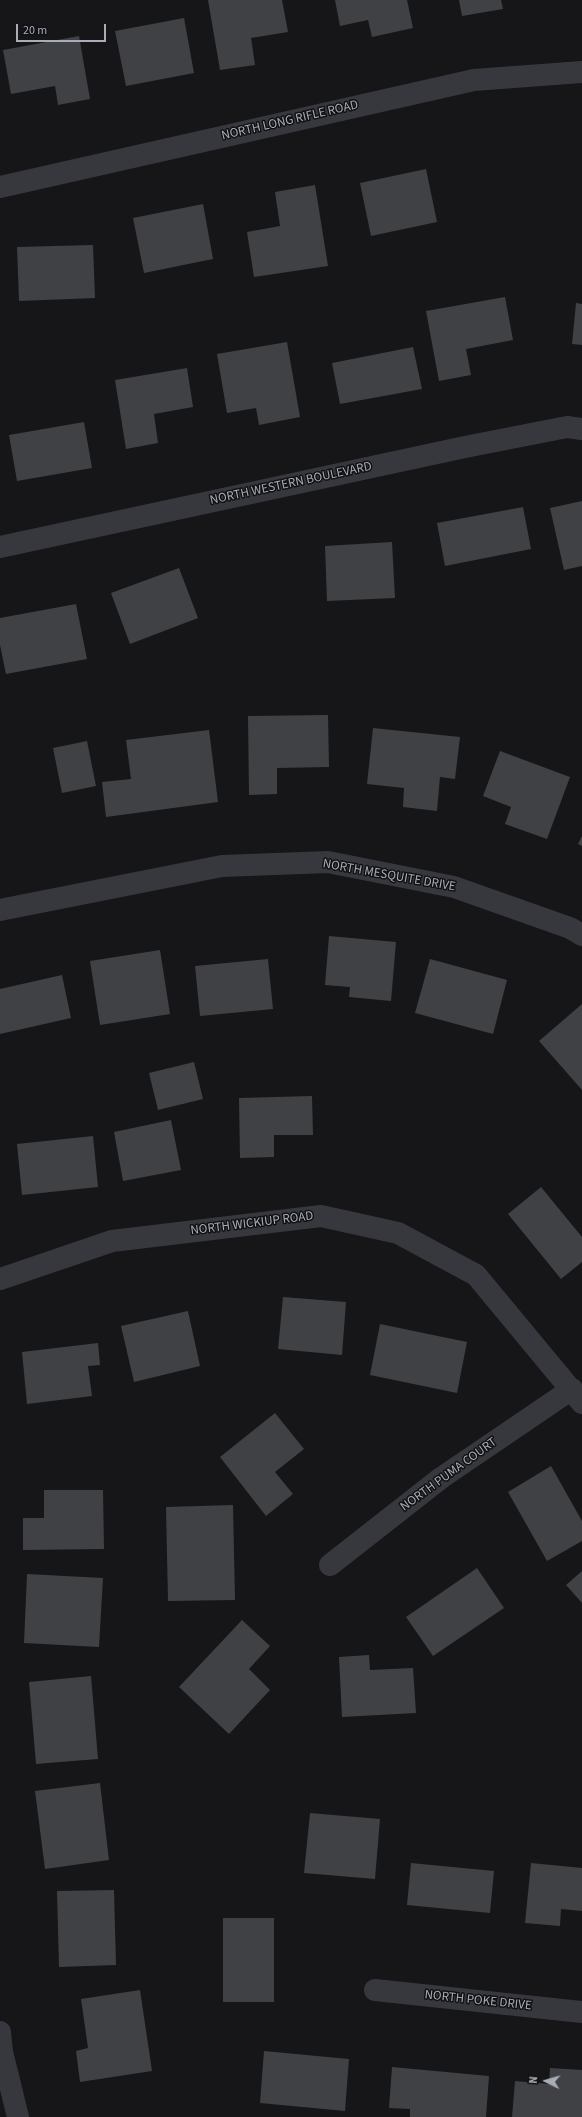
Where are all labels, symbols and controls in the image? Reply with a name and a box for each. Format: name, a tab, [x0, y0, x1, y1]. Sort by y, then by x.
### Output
scale bar	[18, 16, 108, 42]
text: 20 m	[23, 22, 47, 39]
street label: NORTH LONG RIFLE ROAD	[220, 98, 360, 144]
street label: NORTH WESTERN BOULEVARD	[209, 459, 373, 509]
street label: NORTH MESQUITE DRIVE	[321, 857, 457, 895]
street label: NORTH WICKIUP ROAD	[190, 1209, 314, 1239]
street label: NORTH PUMA COURT	[398, 1435, 500, 1515]
street label: NORTH POKE DRIVE	[424, 1988, 532, 2014]
north arrow	[526, 2061, 566, 2101]
text: N	[526, 2076, 541, 2084]

